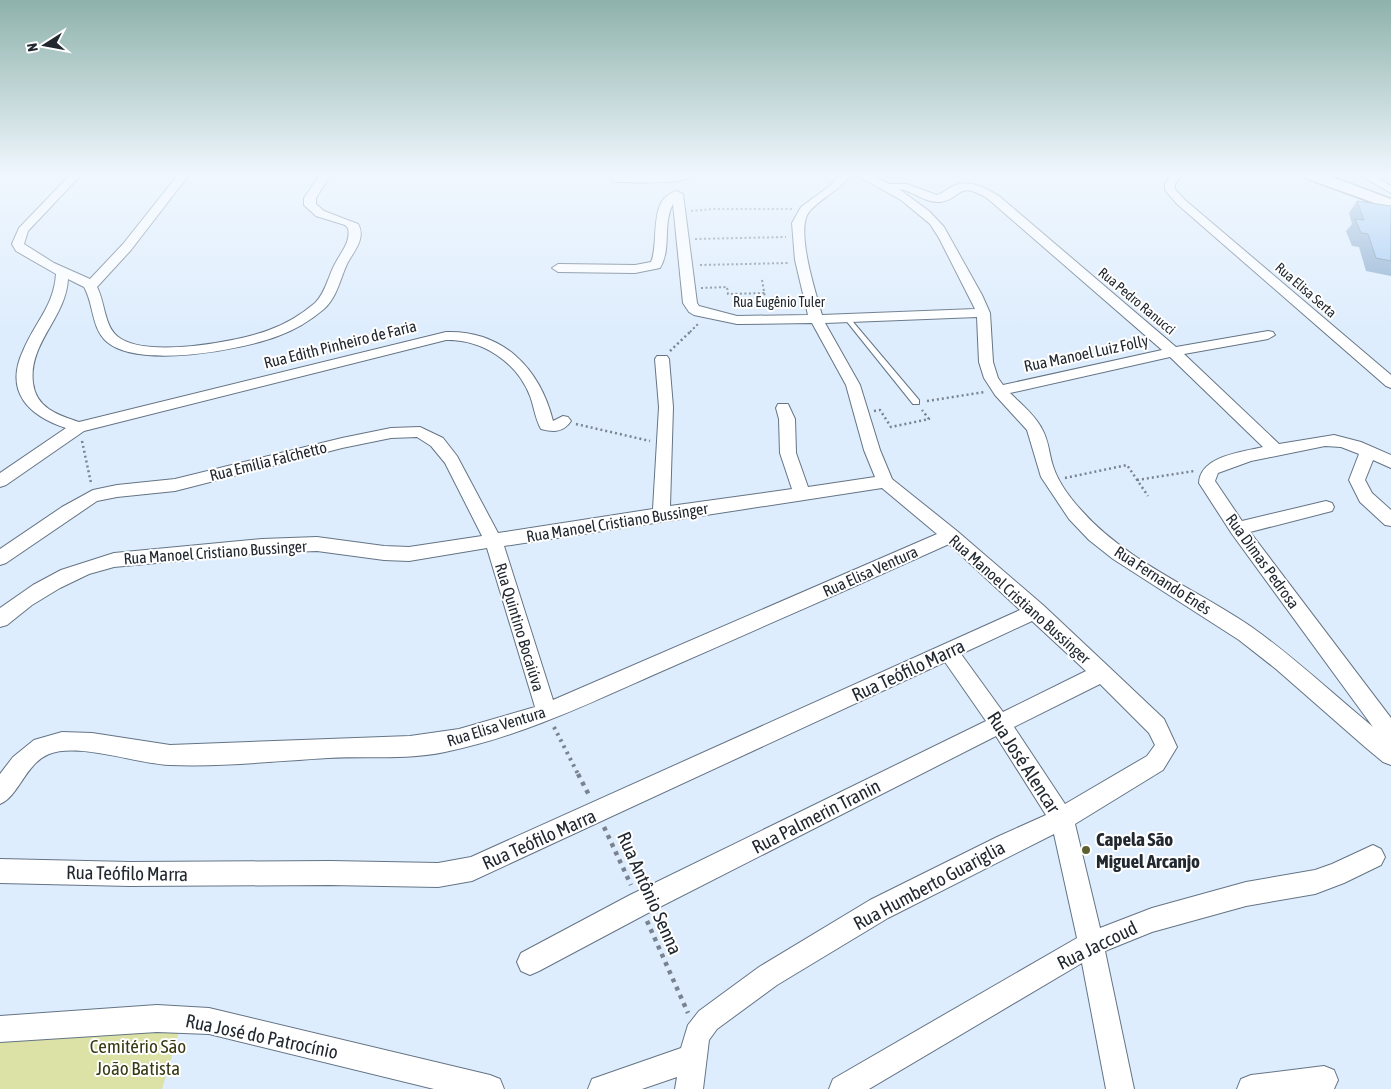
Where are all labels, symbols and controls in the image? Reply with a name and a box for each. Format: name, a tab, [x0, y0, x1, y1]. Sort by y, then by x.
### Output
north arrow	[20, 20, 70, 70]
text: N	[24, 42, 41, 53]
street label: Rua Elisa Serta	[1272, 259, 1340, 321]
street label: Rua Pedro Ranucci	[1095, 264, 1179, 338]
street label: Rua Eugênio Tuler	[733, 294, 826, 310]
street label: Rua Edith Pinheiro de Faria	[262, 316, 418, 372]
street label: Rua Manoel Luiz Folly	[1022, 331, 1150, 376]
street label: Rua Emília Falchetto	[208, 438, 328, 484]
street label: Rua Manoel Cristiano Bussinger	[525, 499, 709, 546]
street label: Rua Dimas Pedrosa	[1223, 510, 1303, 612]
street label: Rua Manoel Cristiano Bussinger	[945, 531, 1094, 668]
street label: Rua Manoel Cristiano Bussinger	[123, 537, 308, 568]
street label: Rua Elisa Ventura	[820, 542, 920, 600]
street label: Rua Fernando Enês	[1111, 542, 1215, 618]
street label: Rua Quintino Bocaiúva	[492, 561, 548, 693]
street label: Rua Teófilo Marra	[848, 634, 968, 706]
street label: Rua Elisa Ventura	[445, 702, 547, 750]
street label: Rua José Alencar	[983, 707, 1065, 817]
street label: Rua Palmerin Tranin	[748, 774, 884, 858]
street label: Rua Teófilo Marra	[479, 804, 599, 874]
street label: Rua Antônio Senna	[613, 828, 687, 958]
place label: Capela São Miguel Arcanjo	[1096, 828, 1200, 872]
street label: Rua Humberto Guariglia	[850, 836, 1008, 934]
marker: Capela São Miguel Arcanjo	[1080, 844, 1092, 856]
street label: Rua Teófilo Marra	[66, 861, 188, 885]
street label: Rua Jaccoud	[1053, 916, 1141, 974]
street label: Rua José do Patrocínio	[184, 1009, 340, 1063]
park label: Cemitério São João Batista	[90, 1035, 186, 1079]

